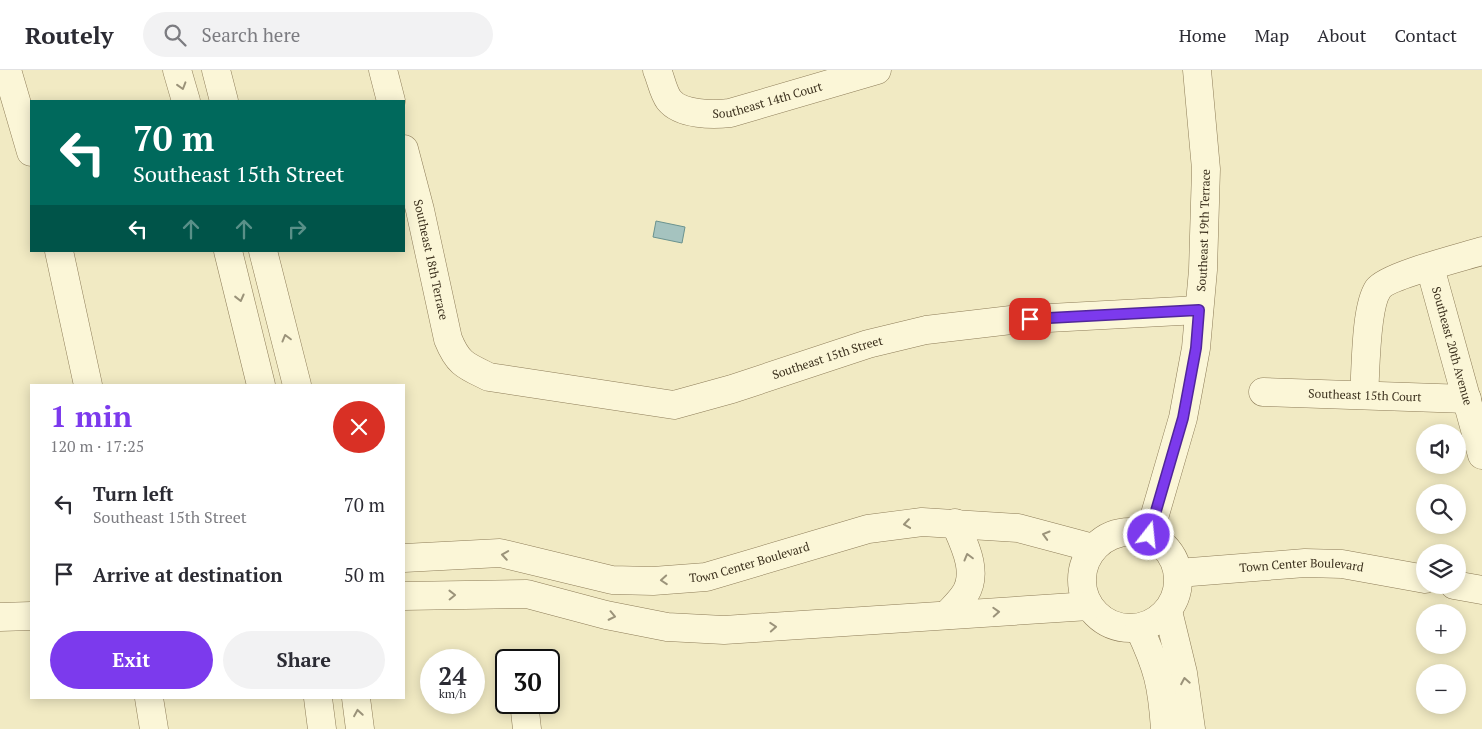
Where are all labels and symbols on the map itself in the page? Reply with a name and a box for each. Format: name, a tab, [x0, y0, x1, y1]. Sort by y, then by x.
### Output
street label: Southeast 14th Court	[712, 78, 824, 121]
one-way arrow	[176, 81, 186, 89]
street label: Southeast 19th Terrace	[1193, 169, 1213, 292]
street label: Southeast 18th Terrace	[411, 198, 452, 321]
street label: Southeast 20th Avenue	[1429, 285, 1476, 407]
one-way arrow	[234, 294, 245, 303]
pin	[1009, 298, 1051, 340]
street label: Southeast 15th Street	[770, 333, 885, 382]
one-way arrow	[281, 334, 291, 342]
street label: Southeast 15th Court	[1308, 386, 1422, 404]
position arrow	[1122, 508, 1174, 560]
one-way arrow	[903, 518, 911, 529]
one-way arrow	[1042, 531, 1050, 541]
street label: Town Center Boulevard	[689, 539, 812, 585]
one-way arrow	[500, 550, 509, 560]
one-way arrow	[963, 552, 974, 561]
street label: Town Center Boulevard	[1239, 555, 1365, 575]
one-way arrow	[660, 574, 668, 585]
one-way arrow	[449, 590, 457, 600]
one-way arrow	[992, 606, 1000, 617]
one-way arrow	[608, 610, 617, 621]
one-way arrow	[770, 622, 778, 633]
speed limit sign: 30	[495, 649, 560, 714]
one-way arrow	[1180, 676, 1190, 685]
one-way arrow	[354, 709, 364, 718]

